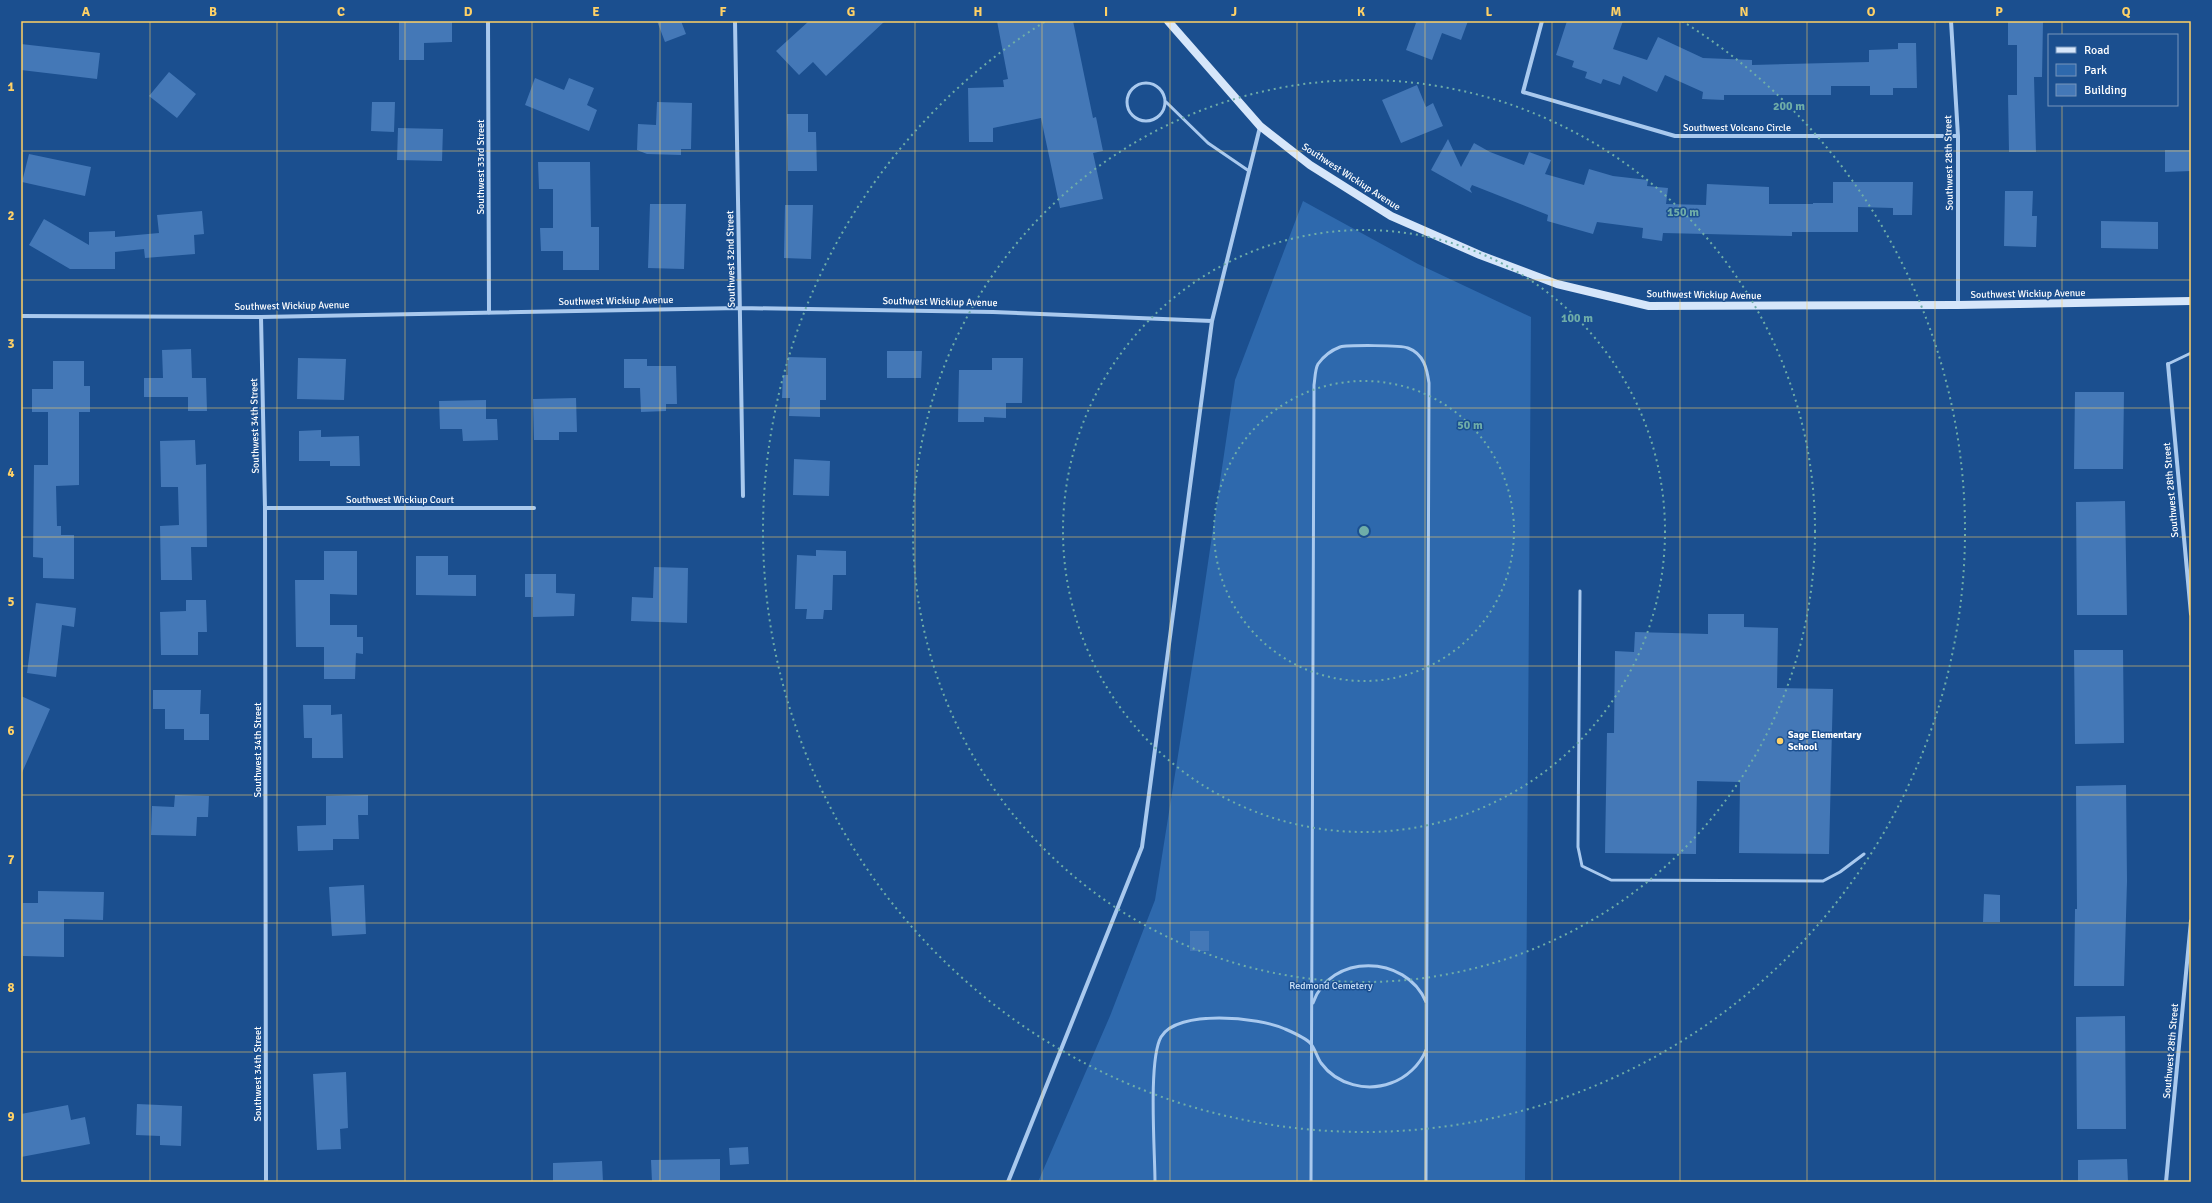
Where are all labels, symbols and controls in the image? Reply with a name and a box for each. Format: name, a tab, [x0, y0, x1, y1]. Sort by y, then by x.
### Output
text: A	[82, 4, 91, 20]
text: B	[209, 4, 217, 20]
text: C	[337, 4, 345, 20]
text: D	[464, 4, 473, 20]
text: E	[592, 4, 600, 20]
text: F	[720, 4, 727, 20]
text: G	[847, 4, 855, 20]
text: H	[974, 4, 982, 20]
text: I	[1104, 4, 1108, 20]
text: J	[1231, 4, 1237, 20]
text: K	[1357, 4, 1365, 20]
text: L	[1486, 4, 1493, 20]
text: M	[1611, 4, 1622, 20]
text: N	[1739, 4, 1749, 20]
text: O	[1867, 4, 1876, 20]
text: P	[1995, 4, 2003, 20]
text: Q	[2122, 4, 2131, 20]
legend	[2048, 34, 2178, 106]
text: Road	[2084, 43, 2110, 58]
text: Park	[2084, 63, 2107, 78]
text: 1	[7, 79, 15, 95]
text: Building	[2084, 83, 2127, 98]
text: 200 m	[1773, 99, 1805, 114]
street label: Southwest 28th Street	[1942, 115, 1956, 211]
street label: Southwest 33rd Street	[475, 119, 487, 215]
street label: Southwest Volcano Circle	[1683, 122, 1791, 134]
street label: Southwest Wickiup Avenue	[1299, 141, 1403, 213]
text: 150 m	[1667, 205, 1699, 220]
text: 2	[7, 208, 15, 224]
street label: Southwest 32nd Street	[724, 210, 738, 308]
street label: Southwest Wickiup Avenue	[1970, 287, 2086, 301]
street label: Southwest Wickiup Avenue	[1646, 288, 1762, 302]
street label: Southwest Wickiup Avenue	[558, 294, 674, 308]
street label: Southwest Wickiup Avenue	[882, 295, 998, 309]
street label: Southwest Wickiup Avenue	[234, 299, 350, 313]
text: 100 m	[1561, 311, 1593, 326]
text: 3	[7, 336, 15, 352]
street label: Southwest 34th Street	[248, 378, 262, 474]
text: 50 m	[1457, 418, 1483, 433]
street label: Southwest 28th Street	[2161, 442, 2181, 538]
text: 4	[7, 465, 15, 481]
street label: Southwest Wickiup Court	[346, 494, 454, 506]
centre of rings	[1357, 524, 1371, 538]
text: 5	[7, 594, 15, 610]
street label: Southwest 34th Street	[252, 702, 264, 798]
text: 6	[7, 723, 15, 739]
place label: Sage Elementary School	[1788, 729, 1862, 753]
marker: Sage Elementary School	[1775, 736, 1785, 746]
text: 7	[7, 852, 15, 868]
text: 8	[7, 980, 15, 996]
park label: Redmond Cemetery	[1289, 980, 1373, 992]
street label: Southwest 28th Street	[2161, 1003, 2181, 1099]
street label: Southwest 34th Street	[252, 1026, 264, 1122]
text: 9	[7, 1109, 15, 1125]

